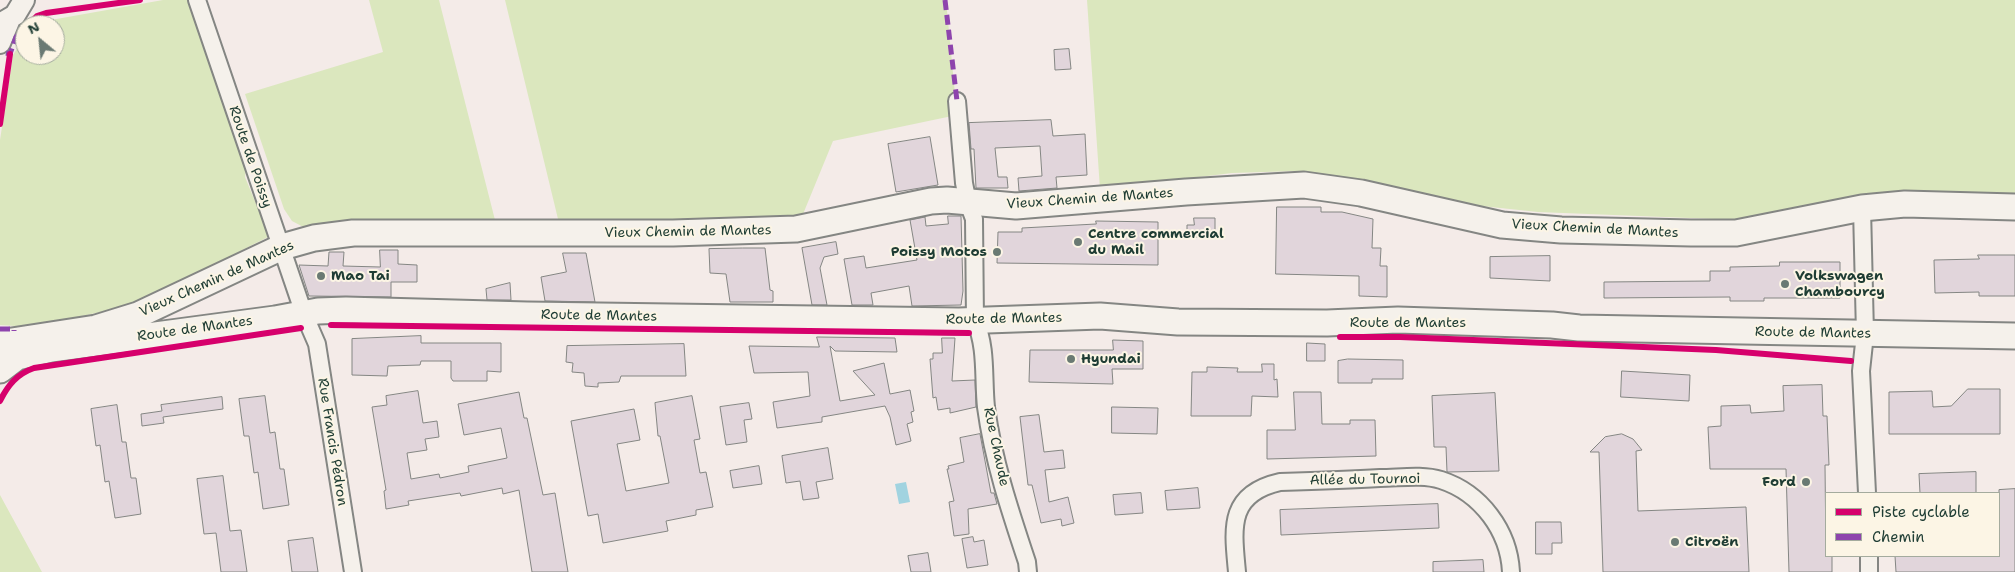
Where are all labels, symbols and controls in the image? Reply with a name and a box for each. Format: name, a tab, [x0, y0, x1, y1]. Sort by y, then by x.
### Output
north arrow	[15, 15, 65, 65]
text: N	[24, 17, 43, 38]
street label: Route de Poissy	[225, 104, 275, 210]
street label: Vieux Chemin de Mantes	[1006, 185, 1174, 213]
street label: Vieux Chemin de Mantes	[1511, 216, 1679, 242]
street label: Vieux Chemin de Mantes	[604, 222, 772, 242]
place label: Centre commercial du Mail	[1088, 226, 1224, 258]
marker: Centre commercial du Mail	[1072, 236, 1084, 248]
street label: Vieux Chemin de Mantes	[137, 237, 297, 321]
place label: Poissy Motos	[891, 244, 987, 260]
marker: Poissy Motos	[991, 246, 1003, 258]
place label: Mao Tai	[331, 268, 390, 284]
place label: Volkswagen Chambourcy	[1795, 268, 1885, 300]
marker: Mao Tai	[315, 270, 327, 282]
marker: Volkswagen Chambourcy	[1779, 278, 1791, 290]
street label: Route de Mantes	[541, 307, 657, 325]
street label: Route de Mantes	[946, 310, 1062, 328]
street label: Route de Mantes	[136, 313, 254, 345]
street label: Route de Mantes	[1350, 315, 1466, 331]
street label: Route de Mantes	[1755, 324, 1871, 342]
place label: Hyundai	[1081, 351, 1141, 367]
marker: Hyundai	[1065, 353, 1077, 365]
street label: Rue Francis Pédron	[314, 377, 350, 507]
street label: Rue Chaude	[979, 406, 1013, 488]
street label: Allée du Tournoi	[1309, 471, 1421, 489]
place label: Ford	[1762, 474, 1796, 490]
marker: Ford	[1800, 476, 1812, 488]
legend	[1825, 492, 2000, 557]
text: Piste cyclable	[1872, 502, 1970, 522]
text: Chemin	[1872, 527, 1925, 547]
place label: Citroën	[1685, 534, 1739, 550]
marker: Citroën	[1669, 536, 1681, 548]

